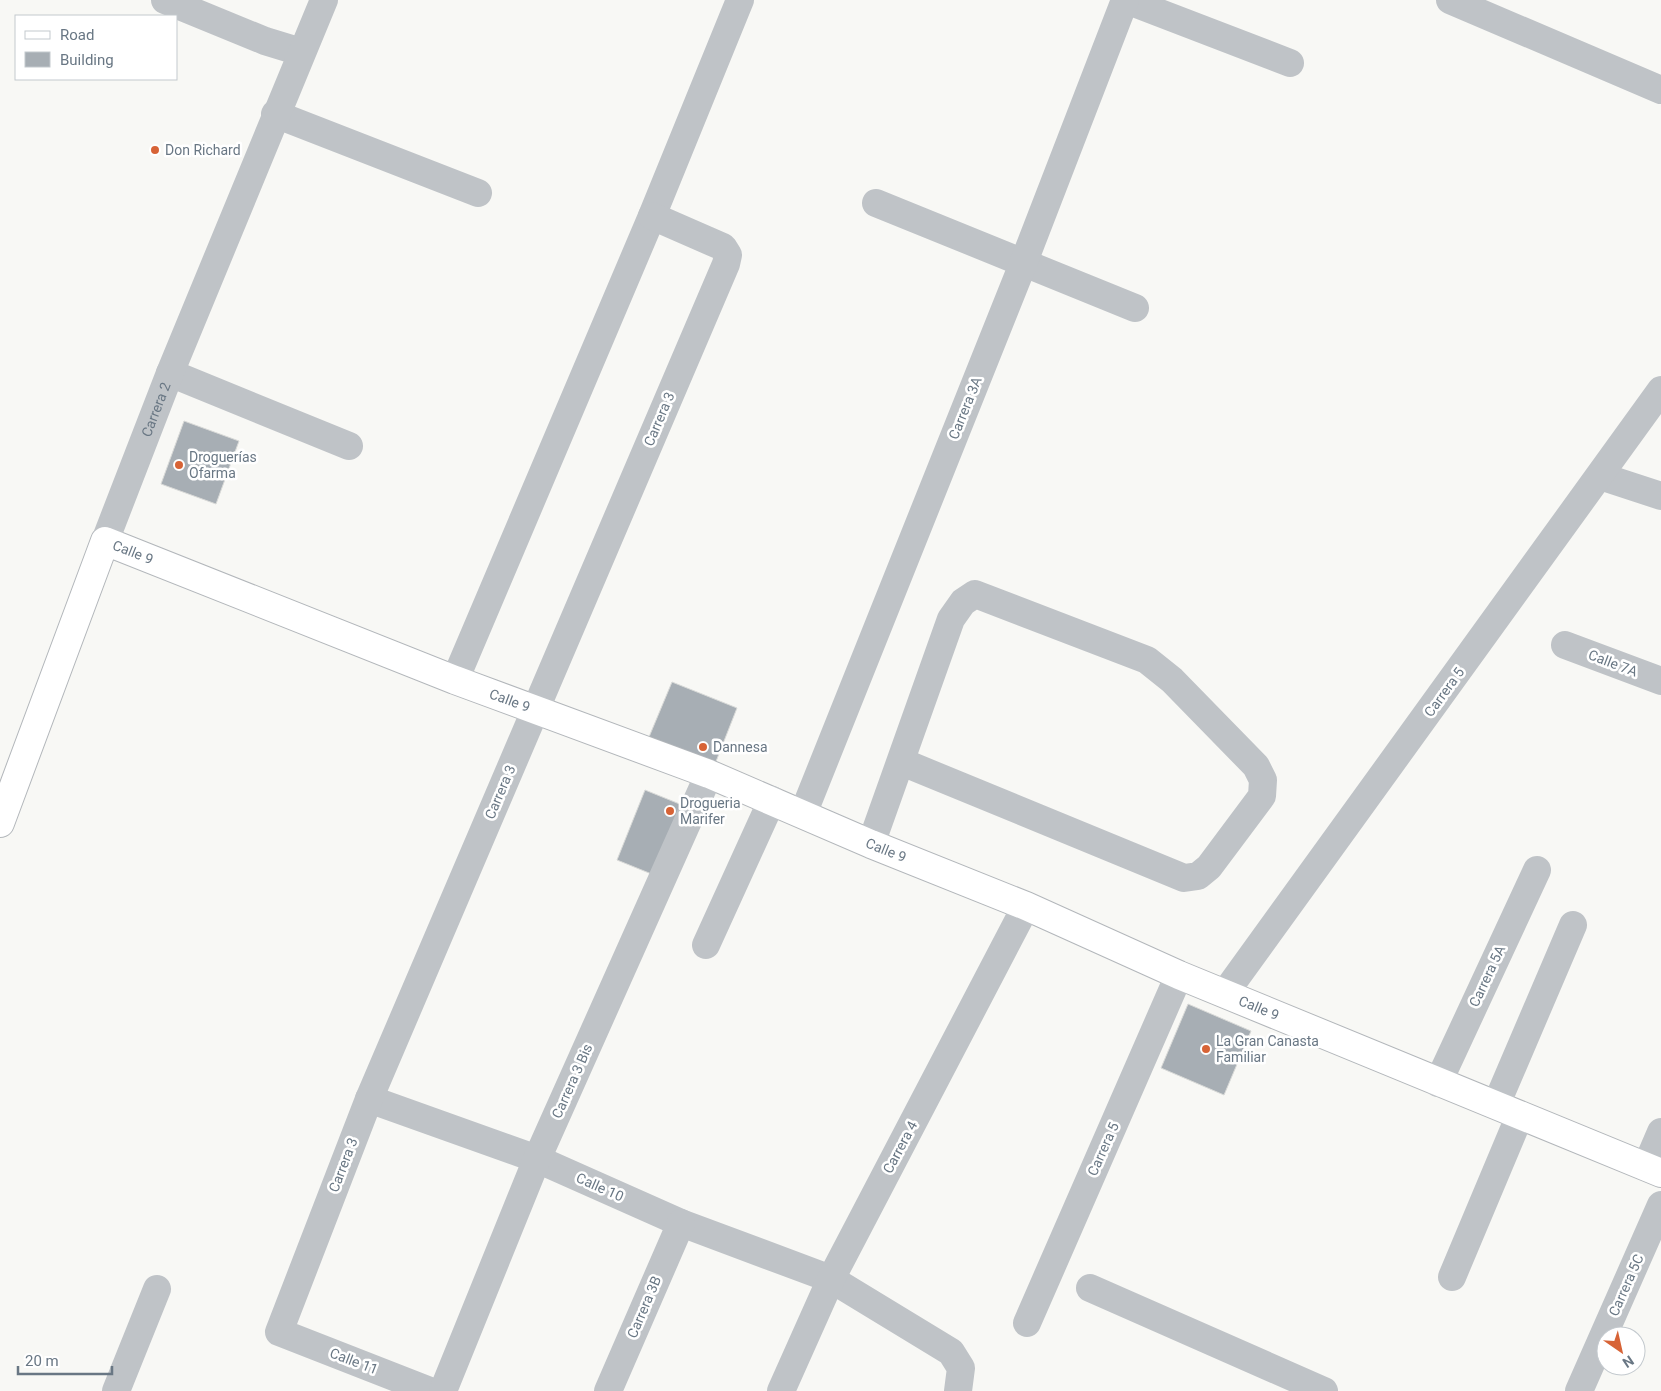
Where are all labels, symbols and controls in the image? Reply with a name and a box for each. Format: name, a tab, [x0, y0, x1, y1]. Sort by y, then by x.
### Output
legend	[15, 15, 178, 80]
text: Road	[60, 26, 94, 44]
text: Building	[60, 51, 114, 69]
place label: Don Richard	[165, 142, 241, 158]
marker: Don Richard	[149, 144, 161, 156]
street label: Carrera 3A	[945, 374, 985, 442]
street label: Carrera 2	[138, 380, 174, 439]
street label: Carrera 3	[641, 390, 677, 448]
place label: Droguerías Ofarma	[189, 449, 257, 481]
marker: Droguerías Ofarma	[173, 459, 185, 471]
street label: Calle 9	[110, 537, 156, 567]
street label: Calle 7A	[1586, 646, 1640, 680]
street label: Carrera 5	[1421, 664, 1467, 720]
street label: Calle 9	[487, 685, 532, 715]
place label: Dannesa	[713, 739, 768, 755]
marker: Dannesa	[697, 741, 709, 753]
street label: Carrera 3	[482, 763, 518, 821]
place label: Drogueria Marifer	[680, 795, 741, 827]
marker: Drogueria Marifer	[664, 805, 676, 817]
street label: Calle 9	[863, 835, 909, 865]
street label: Carrera 5A	[1466, 943, 1508, 1009]
street label: Calle 9	[1236, 992, 1282, 1023]
place label: La Gran Canasta Familiar	[1216, 1033, 1319, 1065]
street label: Carrera 3 Bis	[548, 1041, 596, 1121]
marker: La Gran Canasta Familiar	[1200, 1043, 1212, 1055]
street label: Carrera 4	[880, 1118, 920, 1176]
street label: Carrera 5	[1084, 1120, 1122, 1178]
street label: Carrera 3	[325, 1136, 361, 1194]
street label: Calle 10	[574, 1169, 626, 1205]
street label: Carrera 5C	[1605, 1252, 1647, 1318]
street label: Carrera 3B	[624, 1274, 664, 1340]
north arrow	[1596, 1326, 1646, 1376]
scale bar	[18, 1344, 111, 1376]
street label: Calle 11	[328, 1345, 380, 1377]
text: 20 m	[25, 1352, 59, 1370]
text: N	[1620, 1352, 1637, 1371]

